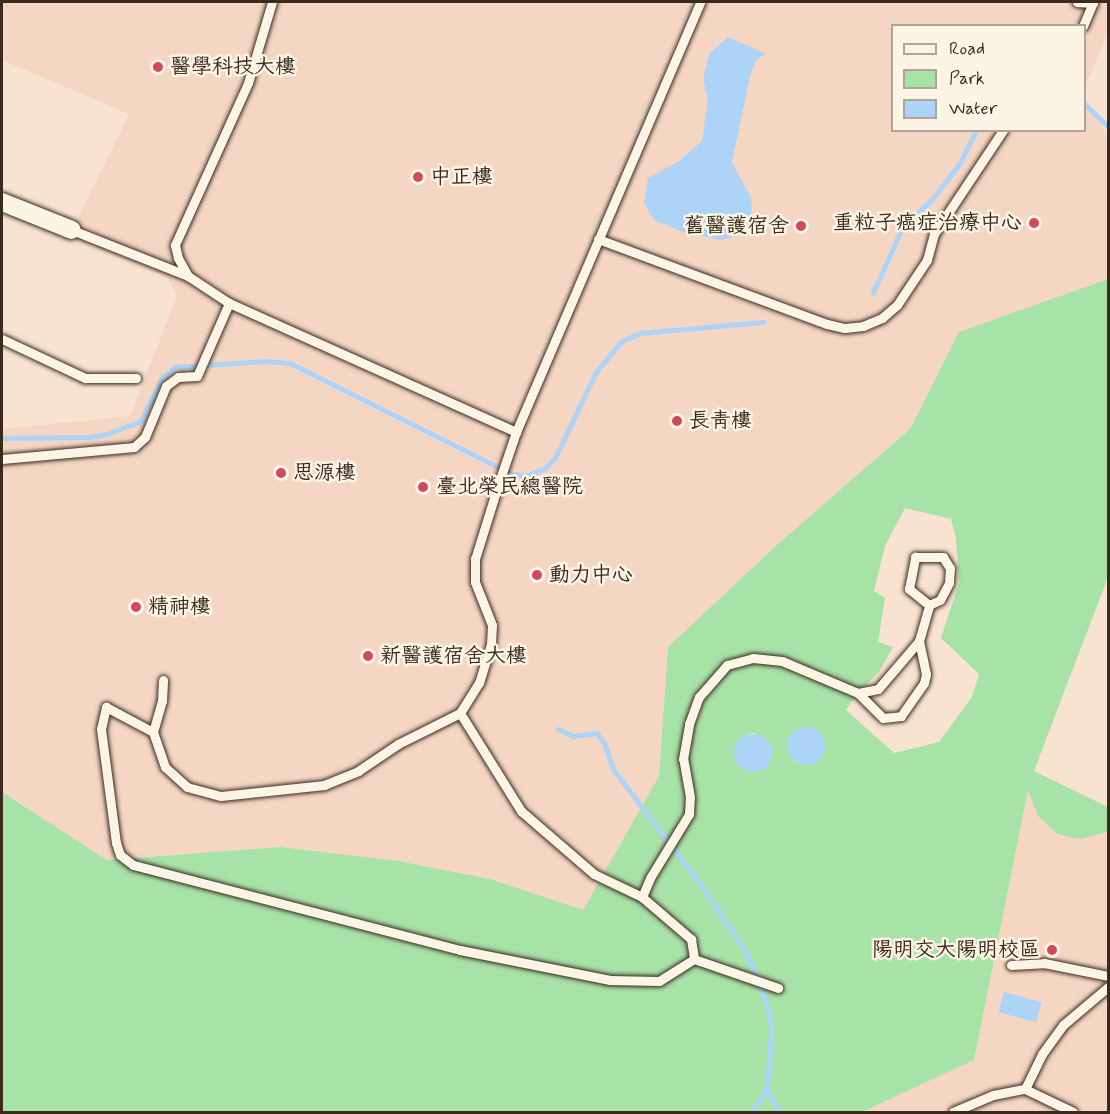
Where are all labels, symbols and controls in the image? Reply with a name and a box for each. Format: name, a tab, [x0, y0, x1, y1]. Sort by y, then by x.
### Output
legend	[891, 24, 1086, 132]
text: Road	[949, 37, 985, 61]
place label: 醫學科技大樓	[170, 54, 296, 80]
marker: 醫學科技大樓	[151, 60, 165, 74]
text: Park	[949, 67, 985, 91]
text: Water	[949, 97, 997, 121]
place label: 中正樓	[430, 164, 493, 190]
marker: 中正樓	[411, 170, 425, 184]
place label: 重粒子癌症治療中心	[833, 210, 1022, 236]
place label: 舊醫護宿舍	[684, 213, 789, 239]
marker: 重粒子癌症治療中心	[1027, 216, 1041, 230]
marker: 舊醫護宿舍	[794, 219, 808, 233]
place label: 長青樓	[689, 408, 752, 434]
marker: 長青樓	[670, 414, 684, 428]
place label: 思源樓	[293, 460, 356, 486]
marker: 思源樓	[274, 466, 288, 480]
place label: 臺北榮民總醫院	[436, 474, 583, 500]
marker: 臺北榮民總醫院	[414, 478, 432, 496]
place label: 動力中心	[549, 562, 633, 588]
marker: 動力中心	[530, 568, 544, 582]
place label: 精神樓	[148, 594, 211, 620]
marker: 精神樓	[129, 600, 143, 614]
place label: 新醫護宿舍大樓	[380, 643, 527, 669]
marker: 新醫護宿舍大樓	[361, 649, 375, 663]
place label: 陽明交大陽明校區	[872, 937, 1040, 963]
marker: 陽明交大陽明校區	[1045, 943, 1059, 957]

